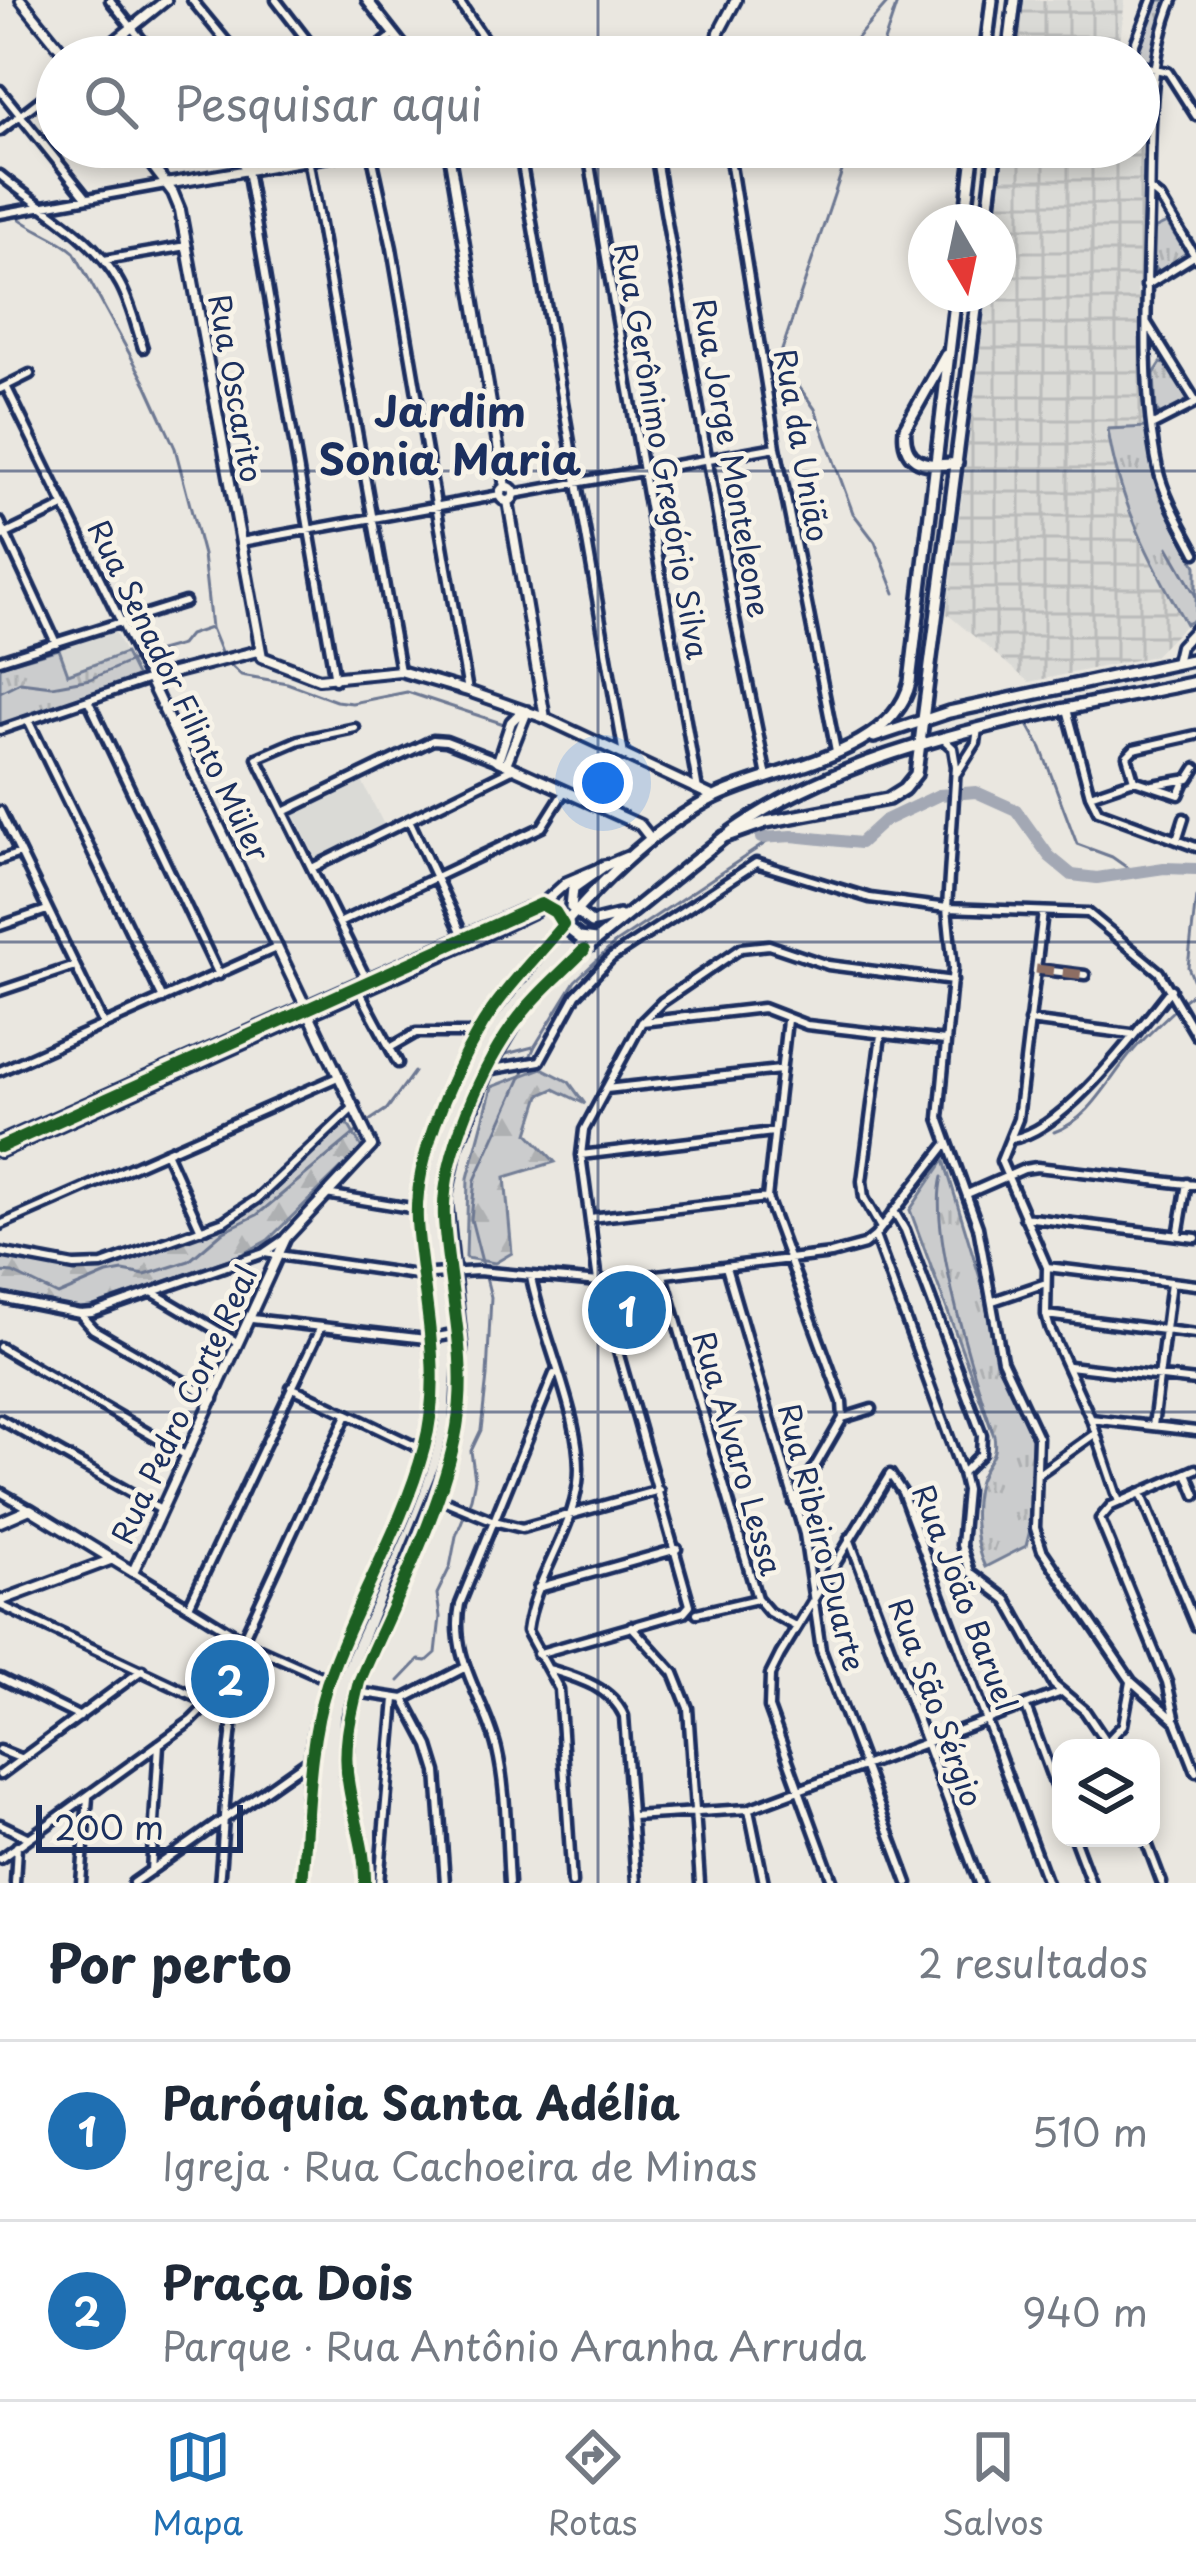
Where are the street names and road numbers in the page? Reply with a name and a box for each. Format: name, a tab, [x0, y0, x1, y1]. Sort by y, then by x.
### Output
street label: Rua Gerônimo Gregório Silva	[604, 239, 722, 663]
street label: Rua Oscarito	[198, 290, 276, 486]
street label: Rua Jorge Monteleone	[683, 295, 783, 621]
street label: Rua da União	[764, 345, 842, 545]
street label: Rua Senador Filinto Müler	[78, 512, 282, 868]
street label: Rua Pedro Corte Real	[99, 1257, 267, 1551]
street label: Rua Alvaro Lessa	[683, 1326, 795, 1580]
street label: Rua Ribeiro Duarte	[768, 1398, 878, 1676]
street label: Rua João Baruel	[902, 1478, 1030, 1716]
street label: Rua São Sérgio	[878, 1591, 996, 1813]

